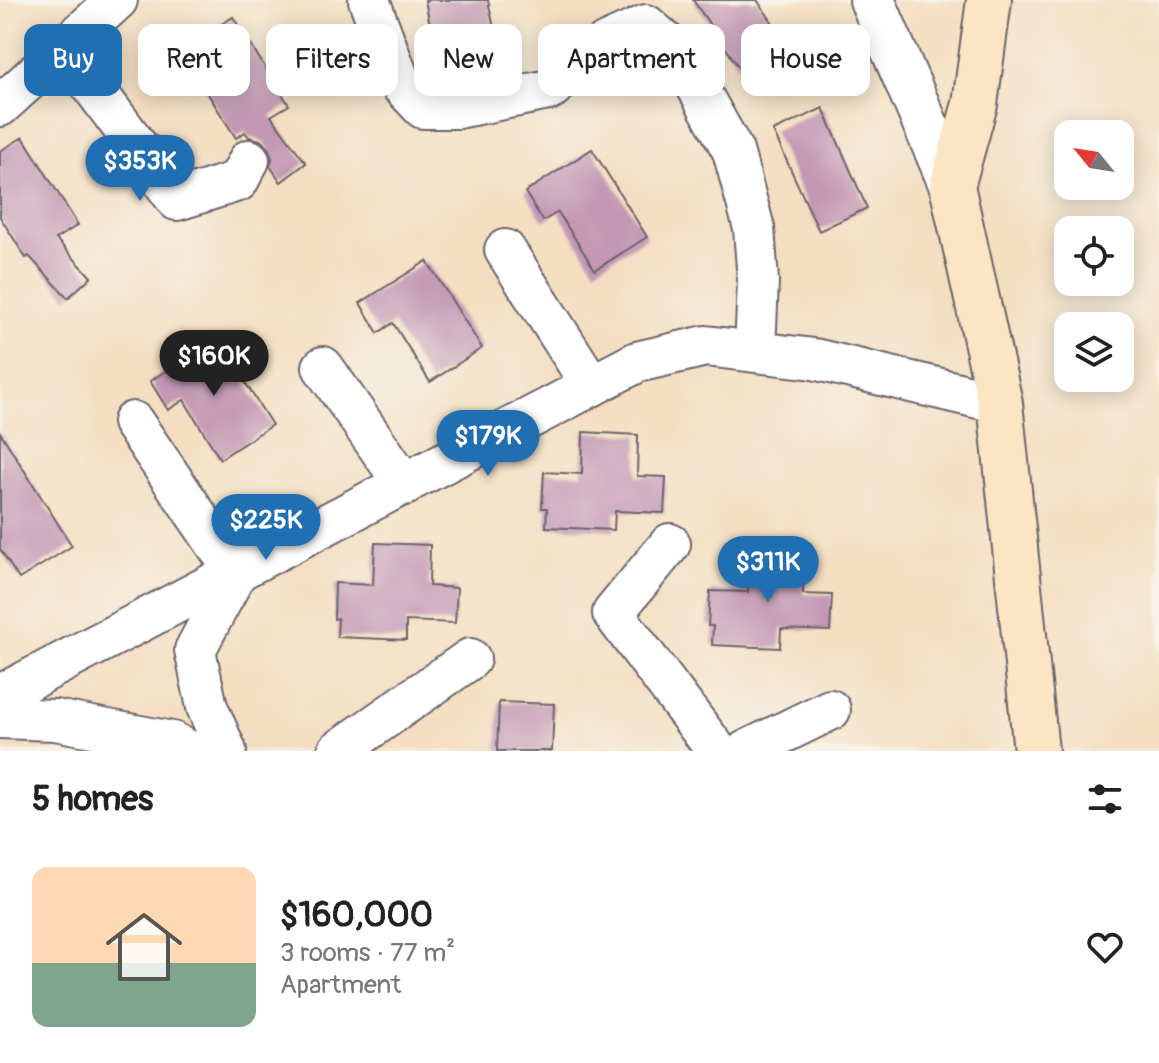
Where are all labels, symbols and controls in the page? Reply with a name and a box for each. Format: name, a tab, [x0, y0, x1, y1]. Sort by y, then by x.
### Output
chip: Buy	[24, 24, 122, 96]
chip: Rent	[138, 24, 250, 96]
chip: Filters	[266, 24, 398, 96]
chip: New	[414, 24, 522, 96]
chip: Apartment	[538, 24, 725, 96]
chip: House	[741, 24, 870, 96]
north arrow	[1054, 120, 1134, 200]
map controls	[1054, 120, 1134, 392]
pin: $353K	[84, 135, 196, 203]
text: $353K	[104, 145, 176, 177]
button: locate	[1054, 216, 1134, 296]
button: layers	[1054, 312, 1134, 392]
pin: $160K	[158, 330, 270, 398]
text: $160K	[178, 340, 250, 372]
pin: $179K	[432, 410, 544, 478]
text: $179K	[454, 420, 522, 452]
pin: $225K	[210, 494, 322, 562]
text: $225K	[230, 504, 302, 536]
pin: $311K	[712, 536, 824, 604]
text: $311K	[736, 546, 800, 578]
icon: filters	[1083, 777, 1127, 821]
text: 5 homes	[32, 778, 153, 821]
text: $160,000	[280, 894, 433, 937]
icon: home	[96, 899, 192, 995]
icon: heart	[1083, 925, 1127, 969]
text: 3 rooms · 77 m²	[280, 937, 455, 969]
text: Apartment	[280, 969, 401, 1001]

